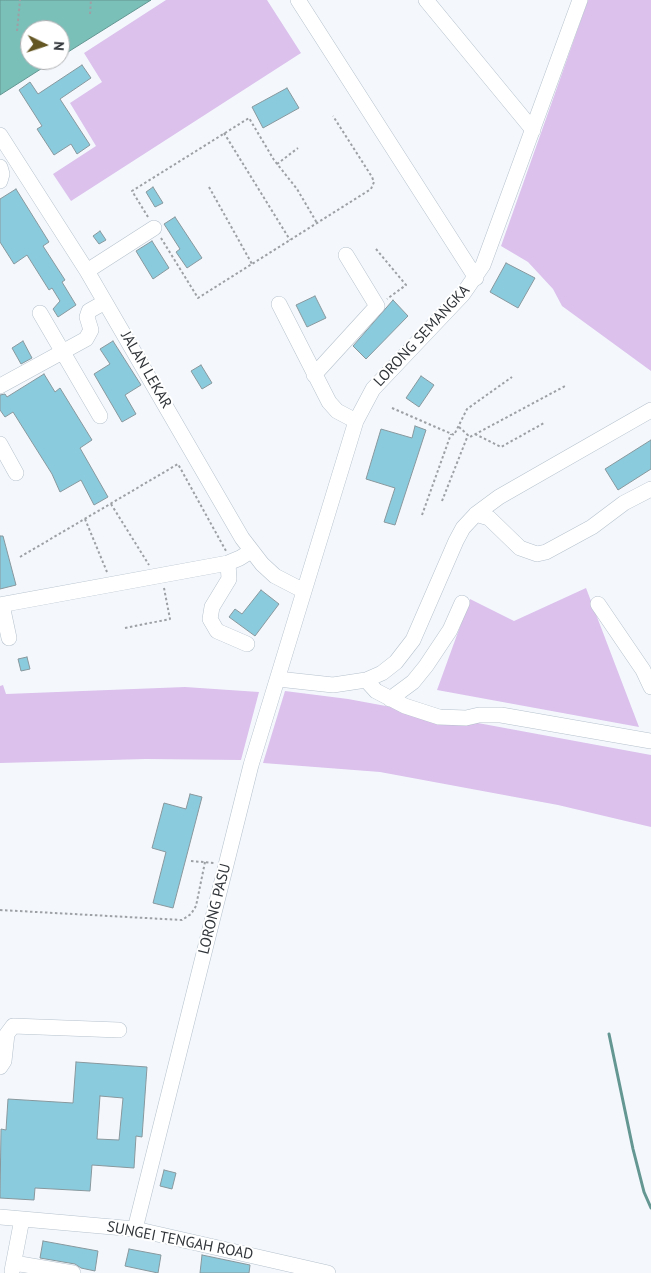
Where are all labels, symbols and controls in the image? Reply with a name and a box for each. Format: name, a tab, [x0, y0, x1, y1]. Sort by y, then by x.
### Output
north arrow	[20, 20, 70, 70]
text: N	[50, 41, 68, 51]
street label: LORONG SEMANGKA	[370, 282, 474, 390]
street label: JALAN LEKAR	[117, 328, 175, 412]
street label: LORONG PASU	[195, 862, 235, 956]
street label: SUNGEI TENGAH ROAD	[105, 1218, 255, 1264]

